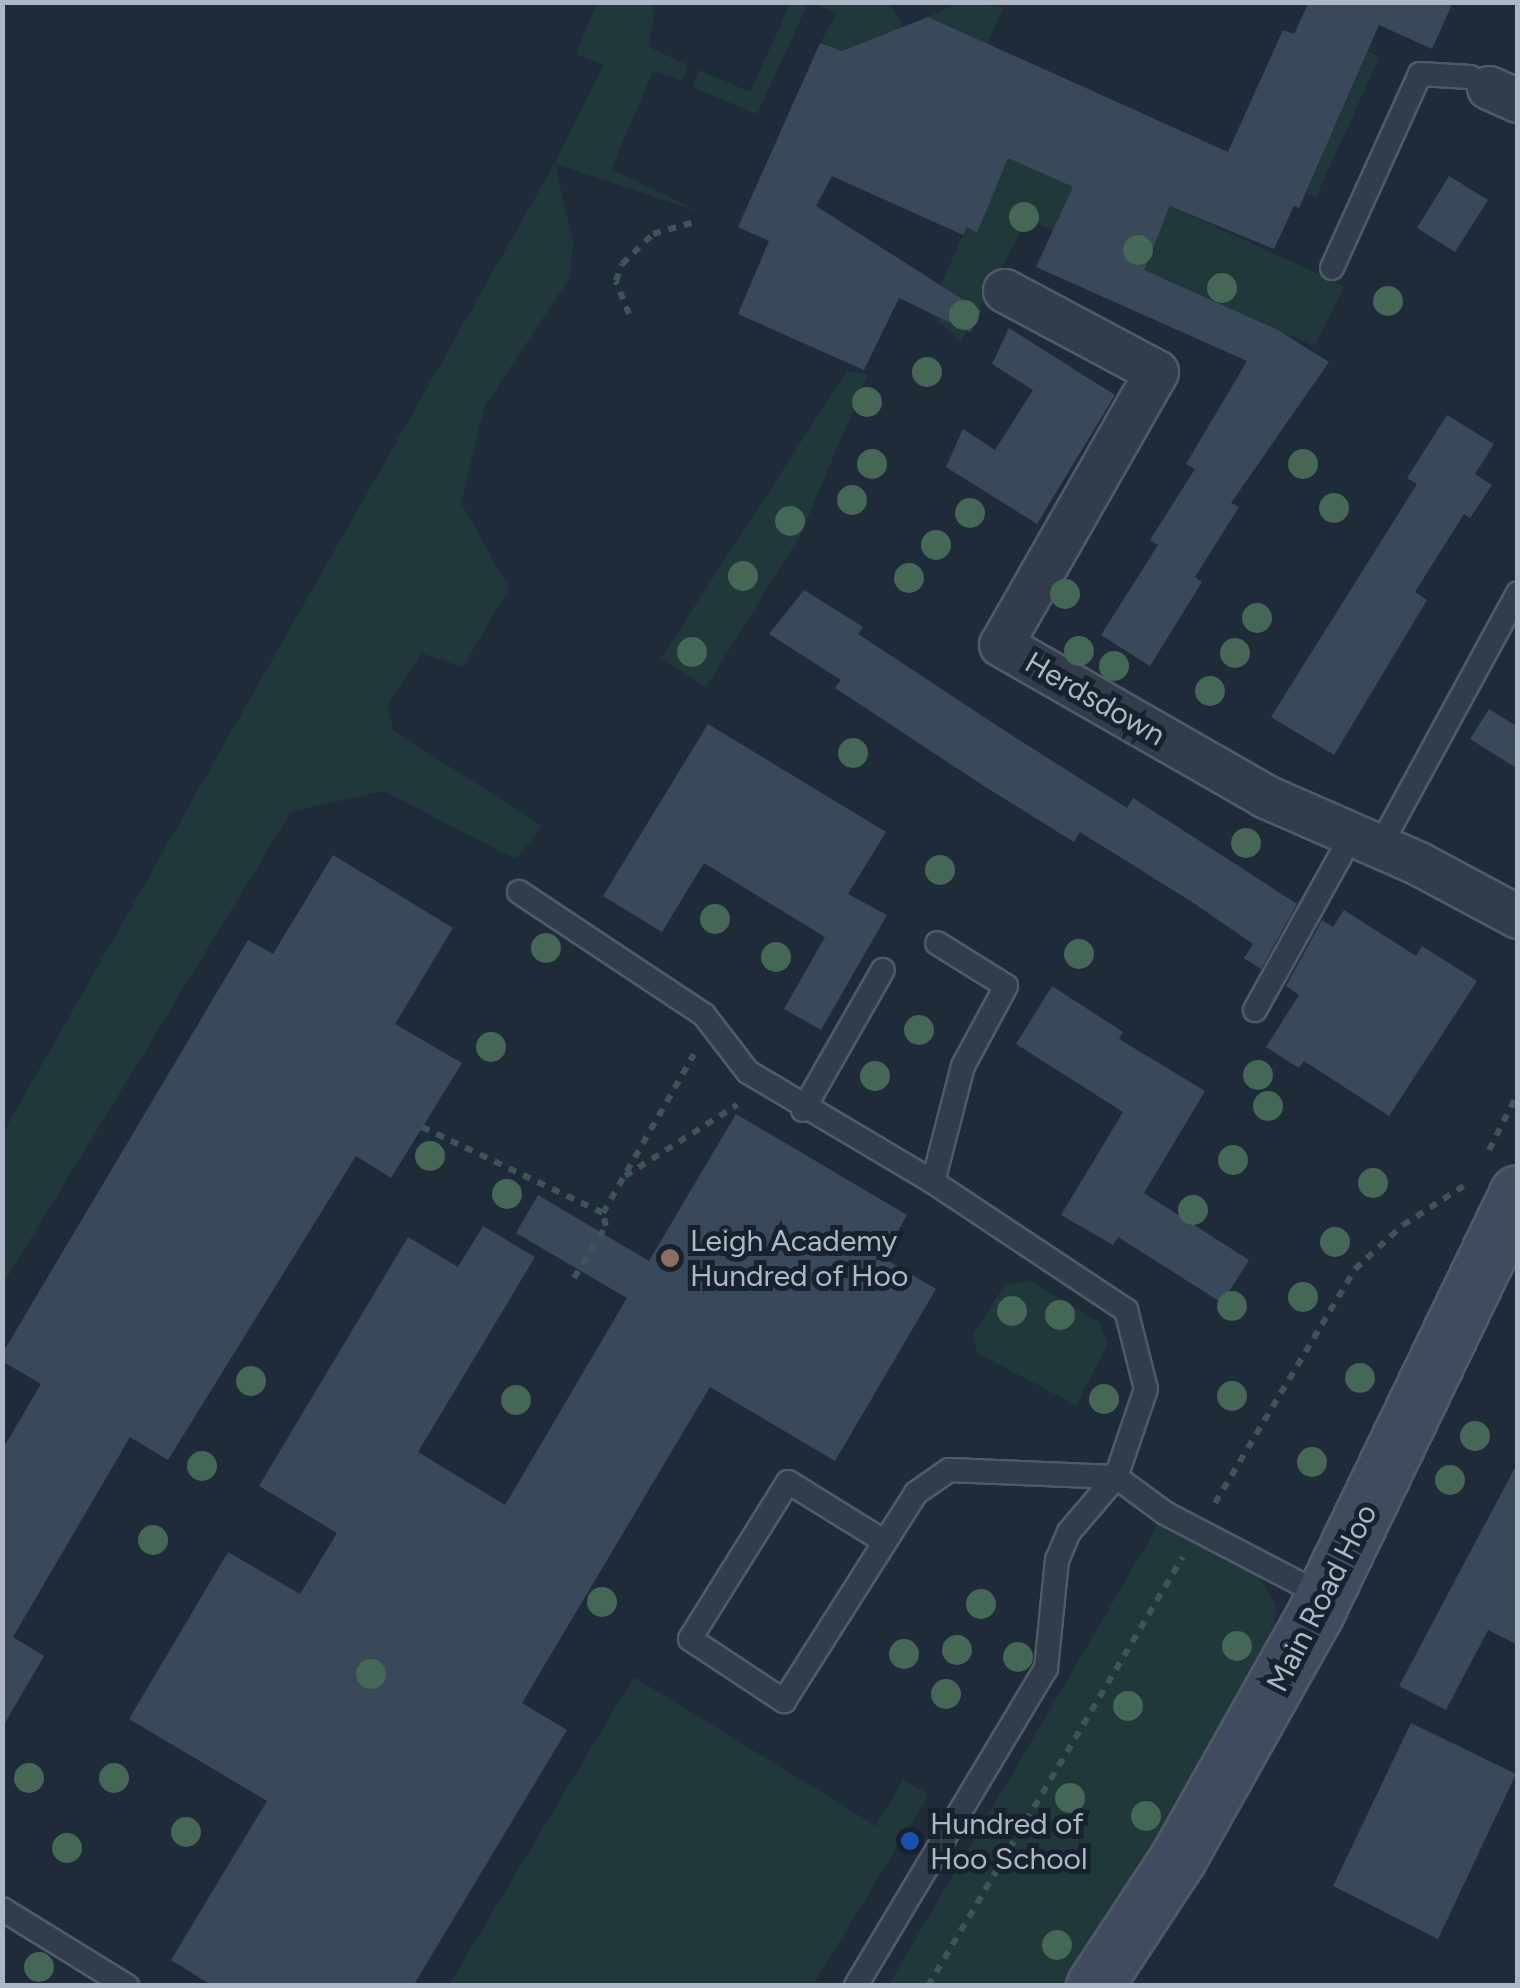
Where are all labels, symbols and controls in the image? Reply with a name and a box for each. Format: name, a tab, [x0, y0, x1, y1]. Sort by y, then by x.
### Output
street label: Herdsdown	[1019, 645, 1171, 753]
place label: Leigh Academy Hundred of Hoo	[690, 1223, 908, 1294]
marker: Leigh Academy Hundred of Hoo	[659, 1247, 681, 1269]
street label: Main Road Hoo	[1259, 1498, 1385, 1698]
place label: Hundred of Hoo School	[930, 1806, 1088, 1876]
marker: Hundred of Hoo School	[899, 1830, 921, 1852]

